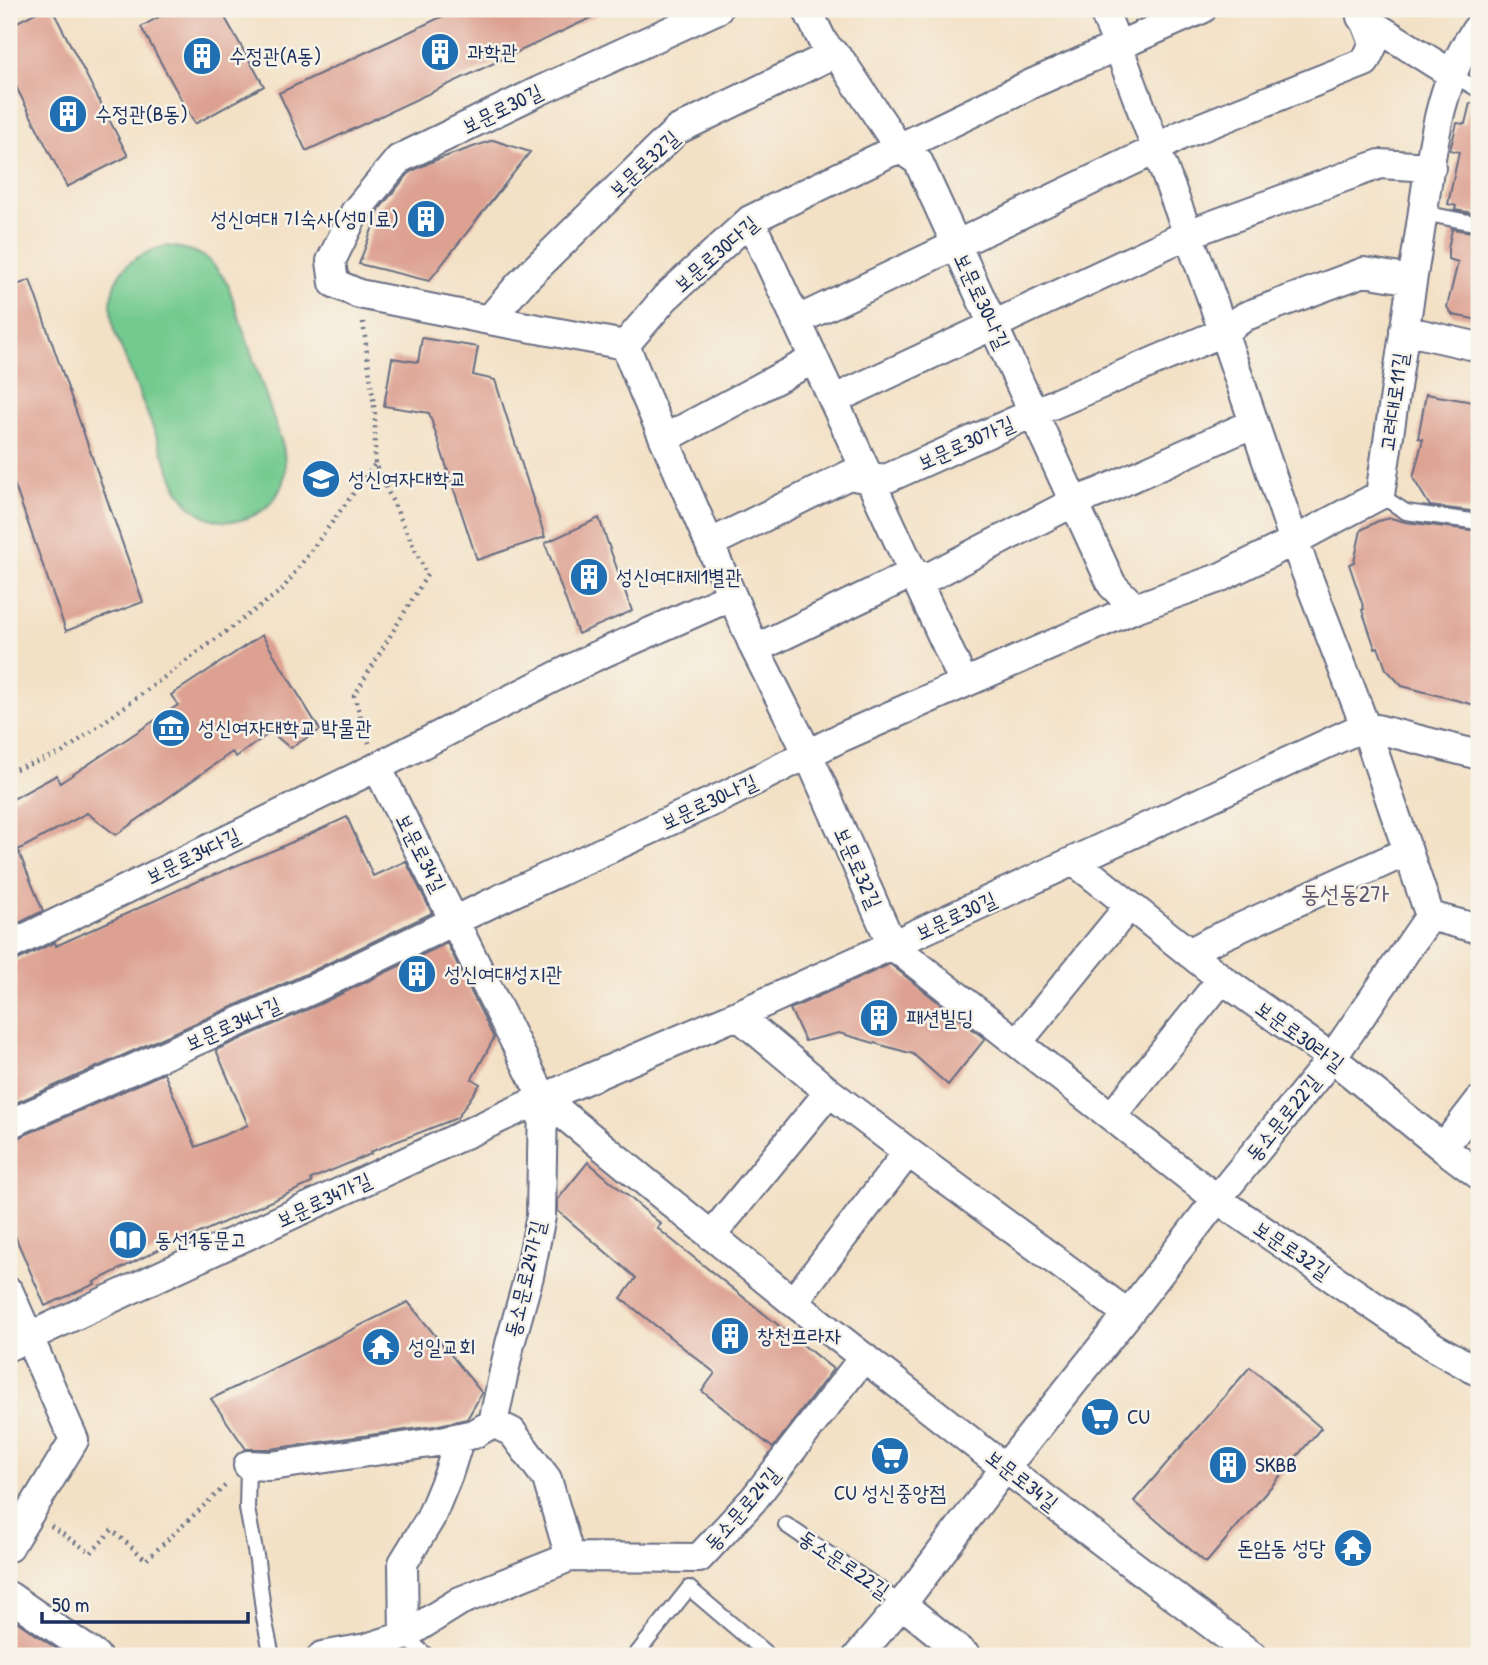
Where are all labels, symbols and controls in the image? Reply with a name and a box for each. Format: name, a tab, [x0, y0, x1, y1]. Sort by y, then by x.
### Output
building icon: 과학관	[419, 31, 461, 73]
building icon: 수정관(A동)	[181, 35, 223, 77]
place label: 과학관	[467, 37, 518, 66]
place label: 수정관(A동)	[229, 41, 322, 70]
street label: 보문로30길	[457, 77, 547, 141]
building icon: 수정관(B동)	[47, 93, 89, 135]
place label: 수정관(B동)	[95, 99, 188, 128]
street label: 보문로32길	[602, 123, 685, 204]
building icon: 성신여대 기숙사(성미료)	[405, 198, 447, 240]
place label: 성신여대 기숙사(성미료)	[211, 204, 399, 233]
street label: 보문로30다길	[667, 209, 764, 298]
street label: 보문로30나길	[947, 248, 1017, 354]
street label: 고려대로11길	[1372, 350, 1415, 453]
street label: 보문로30가길	[913, 408, 1019, 477]
school or university icon: 성신여자대학교	[300, 458, 342, 500]
place label: 성신여자대학교	[348, 464, 466, 493]
building icon: 성신여대제1별관	[568, 556, 610, 598]
place label: 성신여대제1별관	[616, 562, 742, 591]
museum icon: 성신여자대학교 박물관	[150, 707, 192, 749]
place label: 성신여자대학교 박물관	[198, 713, 372, 742]
street label: 보문로30나길	[656, 767, 762, 837]
street label: 보문로34길	[389, 808, 454, 897]
street label: 보문로34다길	[141, 820, 245, 891]
street label: 보문로32길	[828, 822, 889, 913]
district label: 동선동2가	[1301, 877, 1389, 909]
street label: 보문로30길	[910, 884, 1001, 947]
building icon: 성신여대성지관	[396, 953, 438, 995]
place label: 성신여대성지관	[444, 959, 562, 988]
street label: 보문로34나길	[180, 990, 285, 1057]
street label: 보문로30라길	[1250, 994, 1351, 1078]
building icon: 패션빌딩	[858, 997, 900, 1039]
place label: 패션빌딩	[906, 1003, 974, 1032]
street label: 동소문로22길	[1239, 1068, 1327, 1167]
street label: 보문로34가길	[272, 1165, 376, 1234]
street label: 보문로32길	[1248, 1213, 1336, 1286]
street label: 동소문로24가길	[497, 1218, 552, 1340]
library icon: 동선1동문고	[107, 1219, 149, 1261]
place label: 동선1동문고	[155, 1225, 247, 1254]
building icon: 창천프라자	[709, 1315, 751, 1357]
place label: 창천프라자	[757, 1321, 842, 1350]
temple icon: 성일교회	[360, 1326, 402, 1368]
place label: 성일교회	[408, 1332, 476, 1361]
supermarket icon: CU	[1079, 1396, 1121, 1438]
place label: CU	[1127, 1402, 1150, 1431]
supermarket icon: CU 성신중앙점	[869, 1435, 911, 1477]
street label: 보문로34길	[980, 1442, 1065, 1517]
building icon: SKBB	[1207, 1444, 1249, 1486]
place label: SKBB	[1255, 1450, 1297, 1479]
street label: 동소문로24길	[697, 1461, 786, 1557]
place label: CU 성신중앙점	[834, 1478, 946, 1507]
street label: 동소문로22길	[793, 1522, 896, 1605]
temple icon: 돈암동 성당	[1332, 1527, 1374, 1569]
place label: 돈암동 성당	[1237, 1533, 1326, 1562]
scale bar	[42, 1581, 248, 1625]
text: 50 m	[52, 1590, 89, 1619]

